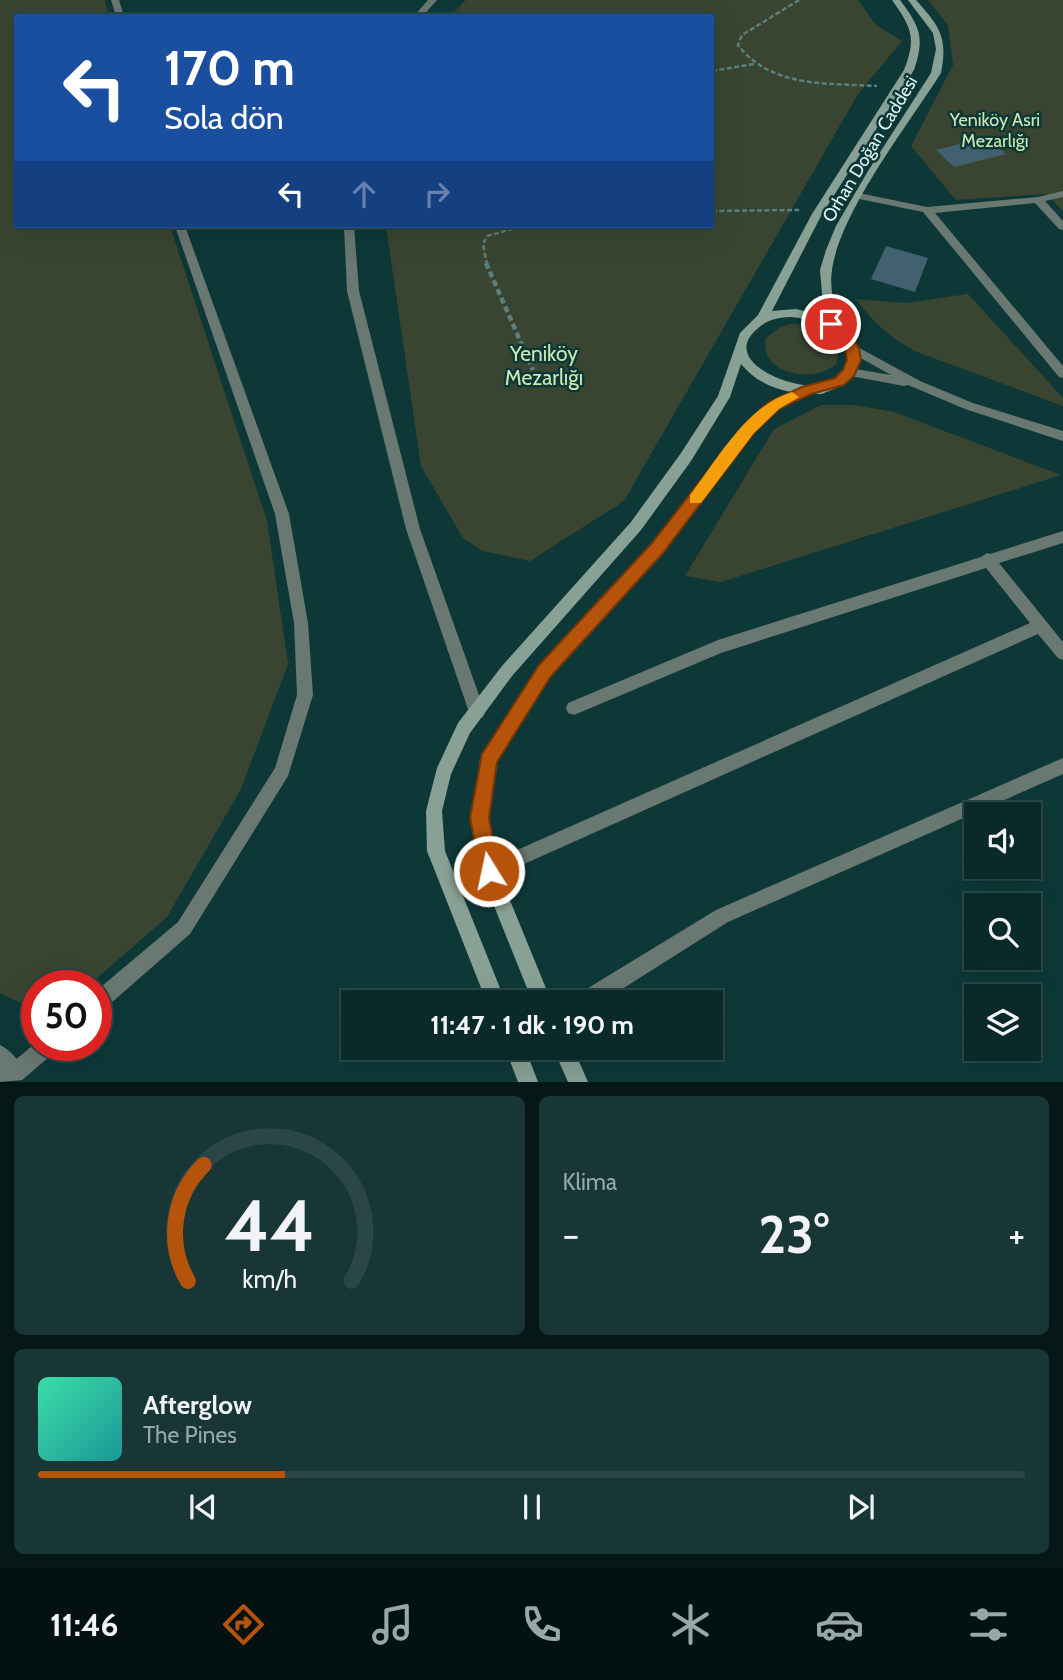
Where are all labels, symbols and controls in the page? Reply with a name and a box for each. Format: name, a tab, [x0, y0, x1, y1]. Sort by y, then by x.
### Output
text: 170 m	[164, 38, 295, 97]
icon: left	[49, 42, 140, 133]
street label: Orhan Doğan Caddesi	[818, 72, 922, 226]
text: Sola dön	[164, 98, 284, 137]
park label: Yeniköy Asri Mezarlığı	[949, 109, 1040, 152]
icon: left	[272, 175, 310, 213]
icon: ahead	[345, 175, 383, 213]
icon: right	[418, 175, 456, 213]
pin	[801, 294, 861, 354]
icon: arrive	[812, 305, 850, 343]
park label: Yeniköy Mezarlığı	[505, 341, 583, 390]
map controls	[964, 802, 1041, 1061]
button: sound	[964, 802, 1041, 879]
position arrow	[452, 834, 526, 908]
button: search	[964, 893, 1041, 970]
speed limit sign: 50	[21, 970, 112, 1061]
button: layers	[964, 984, 1041, 1061]
text: 11:47 · 1 dk · 190 m	[430, 1009, 634, 1041]
text: Klima	[563, 1168, 617, 1196]
text: 44	[224, 1182, 314, 1270]
text: 23°	[758, 1203, 829, 1266]
text: −	[563, 1211, 579, 1258]
text: +	[1008, 1211, 1025, 1258]
text: km/h	[242, 1264, 297, 1294]
text: Afterglow	[143, 1389, 252, 1421]
text: The Pines	[143, 1421, 237, 1449]
icon: previous	[184, 1488, 222, 1526]
icon: pause	[513, 1488, 551, 1526]
icon: next	[842, 1488, 880, 1526]
icon: directions	[219, 1600, 268, 1649]
icon: music	[368, 1600, 417, 1649]
icon: phone	[517, 1600, 566, 1649]
icon: climate	[666, 1600, 715, 1649]
icon: car	[815, 1600, 864, 1649]
icon: filters	[964, 1600, 1013, 1649]
text: 11:46	[50, 1605, 119, 1644]

